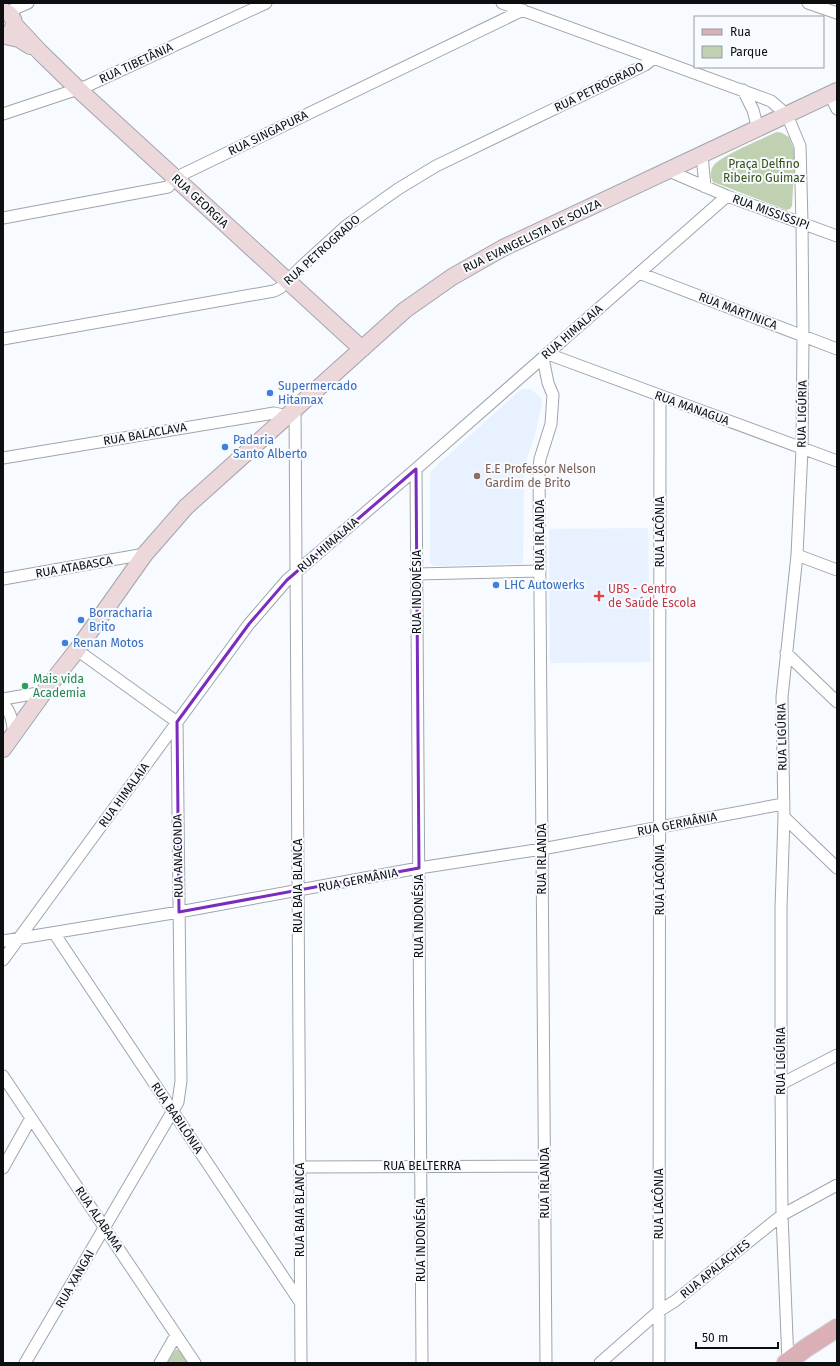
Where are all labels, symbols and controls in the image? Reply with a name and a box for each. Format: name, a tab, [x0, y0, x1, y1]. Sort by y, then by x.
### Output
legend	[694, 16, 824, 68]
text: Rua	[730, 25, 751, 39]
street label: RUA TIBETÂNIA	[97, 39, 175, 86]
text: Parque	[730, 45, 768, 59]
street label: RUA PETROGRADO	[552, 59, 646, 115]
street label: RUA SINGAPURA	[226, 108, 310, 158]
park label: Praça Delfino Ribeiro Guimaz	[723, 157, 805, 185]
street label: RUA GEORGIA	[169, 171, 231, 231]
street label: RUA MISSISSIPI	[730, 192, 812, 232]
street label: RUA EVANGELISTA DE SOUZA	[461, 196, 603, 276]
street label: RUA PETROGRADO	[281, 212, 363, 288]
street label: RUA MARTINICA	[697, 290, 780, 333]
street label: RUA HIMALAIA	[539, 302, 605, 362]
place label: Supermercado Hitamax	[278, 379, 357, 407]
street label: RUA LIGÚRIA	[793, 380, 810, 448]
marker: Supermercado Hitamax	[265, 388, 275, 398]
street label: RUA MANAGUA	[653, 388, 731, 428]
street label: RUA BALACLAVA	[102, 420, 188, 448]
place label: Padaria Santo Alberto	[233, 433, 307, 461]
marker: Padaria Santo Alberto	[220, 442, 230, 452]
place label: E.E Professor Nelson Gardim de Brito	[485, 462, 596, 490]
marker: E.E Professor Nelson Gardim de Brito	[472, 471, 482, 481]
street label: RUA LACÔNIA	[652, 496, 667, 568]
street label: RUA IRLANDA	[533, 499, 547, 571]
street label: RUA HIMALAIA	[295, 515, 361, 575]
street label: RUA INDONÉSIA	[409, 550, 424, 634]
street label: RUA ATABASCA	[34, 553, 114, 581]
place label: LHC Autowerks	[504, 578, 585, 592]
marker: LHC Autowerks	[491, 580, 501, 590]
place label: UBS - Centro de Saúde Escola	[608, 582, 696, 610]
marker: UBS - Centro de Saúde Escola	[593, 590, 605, 602]
place label: Borracharia Brito	[89, 606, 153, 634]
marker: Borracharia Brito	[76, 615, 86, 625]
place label: Renan Motos	[73, 636, 144, 650]
marker: Renan Motos	[60, 638, 70, 648]
place label: Mais vida Academia	[33, 672, 86, 700]
marker: Mais vida Academia	[20, 681, 30, 691]
street label: RUA LIGÚRIA	[773, 703, 790, 771]
street label: RUA HIMALAIA	[96, 760, 152, 830]
street label: RUA GERMÂNIA	[636, 808, 718, 839]
street label: RUA ANACONDA	[170, 814, 186, 898]
street label: RUA IRLANDA	[535, 823, 549, 895]
street label: RUA BAIA BLANCA	[291, 839, 305, 933]
street label: RUA LACÔNIA	[652, 844, 667, 916]
street label: RUA GERMÂNIA	[317, 864, 399, 895]
street label: RUA INDONÉSIA	[411, 874, 426, 958]
street label: RUA LIGÚRIA	[773, 1027, 788, 1095]
street label: RUA BABILÔNIA	[148, 1079, 207, 1156]
street label: RUA IRLANDA	[538, 1147, 552, 1219]
street label: RUA BELTERRA	[383, 1159, 461, 1173]
street label: RUA BAIA BLANCA	[293, 1163, 307, 1257]
street label: RUA LACÔNIA	[651, 1168, 666, 1240]
street label: RUA ALABAMA	[72, 1184, 126, 1254]
street label: RUA INDONÉSIA	[413, 1198, 428, 1282]
street label: RUA APALACHES	[677, 1236, 753, 1301]
street label: RUA XANGAI	[53, 1248, 97, 1310]
scale bar	[696, 1324, 778, 1350]
text: 50 m	[702, 1331, 728, 1345]

